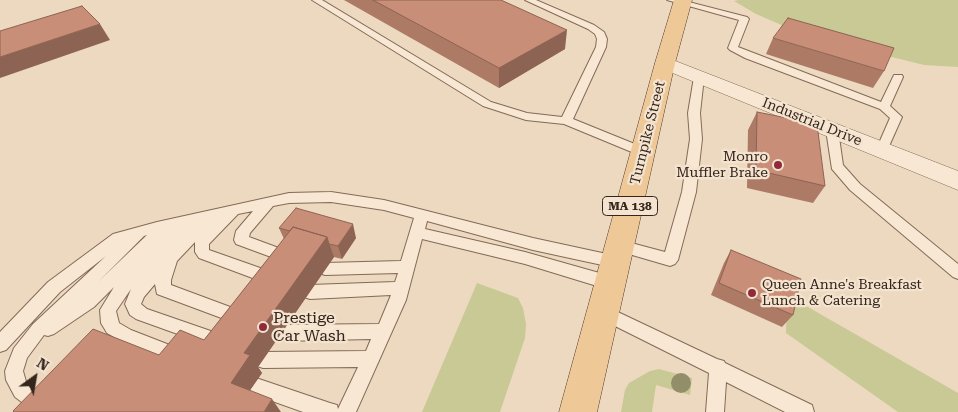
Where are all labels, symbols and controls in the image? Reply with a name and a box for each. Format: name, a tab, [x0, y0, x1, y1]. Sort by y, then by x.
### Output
street label: Turnpike Street	[627, 79, 669, 187]
street label: Industrial Drive	[760, 94, 864, 150]
place label: Monro Muffler Brake	[676, 149, 768, 182]
marker: Monro Muffler Brake	[772, 159, 784, 171]
road number: MA 138	[602, 197, 658, 216]
place label: Queen Anne's Breakfast Lunch & Catering	[762, 277, 922, 310]
marker: Queen Anne's Breakfast Lunch & Catering	[746, 287, 758, 299]
place label: Prestige Car Wash	[273, 308, 346, 346]
marker: Prestige Car Wash	[257, 321, 269, 333]
north arrow	[10, 352, 60, 402]
text: N	[34, 355, 52, 374]

